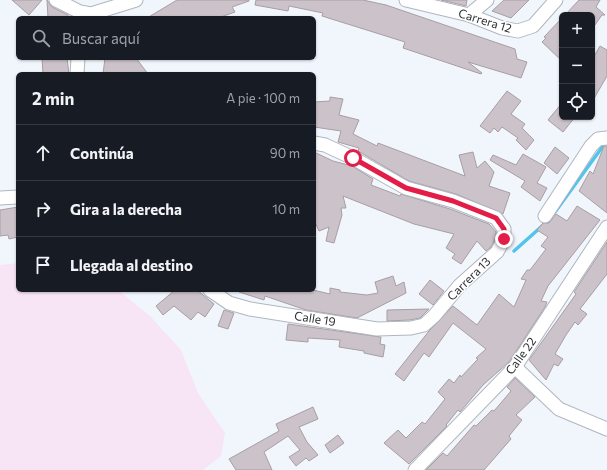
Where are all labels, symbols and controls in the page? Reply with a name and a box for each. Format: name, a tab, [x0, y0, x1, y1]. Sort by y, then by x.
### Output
street label: Carrera 12	[457, 5, 514, 35]
map controls	[559, 12, 595, 120]
button: +	[559, 12, 595, 48]
search box	[16, 16, 316, 60]
icon: search	[30, 27, 52, 49]
text: Buscar aquí	[62, 29, 140, 47]
button: −	[559, 48, 595, 84]
button: locate	[559, 84, 595, 120]
text: 2 min	[32, 88, 74, 109]
text: A pie · 100 m	[226, 90, 300, 106]
icon: ahead	[32, 142, 54, 164]
text: Continúa	[70, 144, 134, 162]
text: 90 m	[270, 145, 300, 161]
route start	[344, 149, 362, 167]
icon: right	[32, 198, 54, 220]
text: Gira a la derecha	[70, 200, 182, 218]
text: 10 m	[272, 201, 300, 217]
route end	[495, 230, 513, 248]
icon: arrive	[32, 254, 54, 276]
street label: Carrera 13	[444, 254, 493, 303]
text: Llegada al destino	[70, 256, 193, 274]
street label: Calle 19	[293, 308, 337, 328]
street label: Calle 22	[502, 334, 539, 377]

